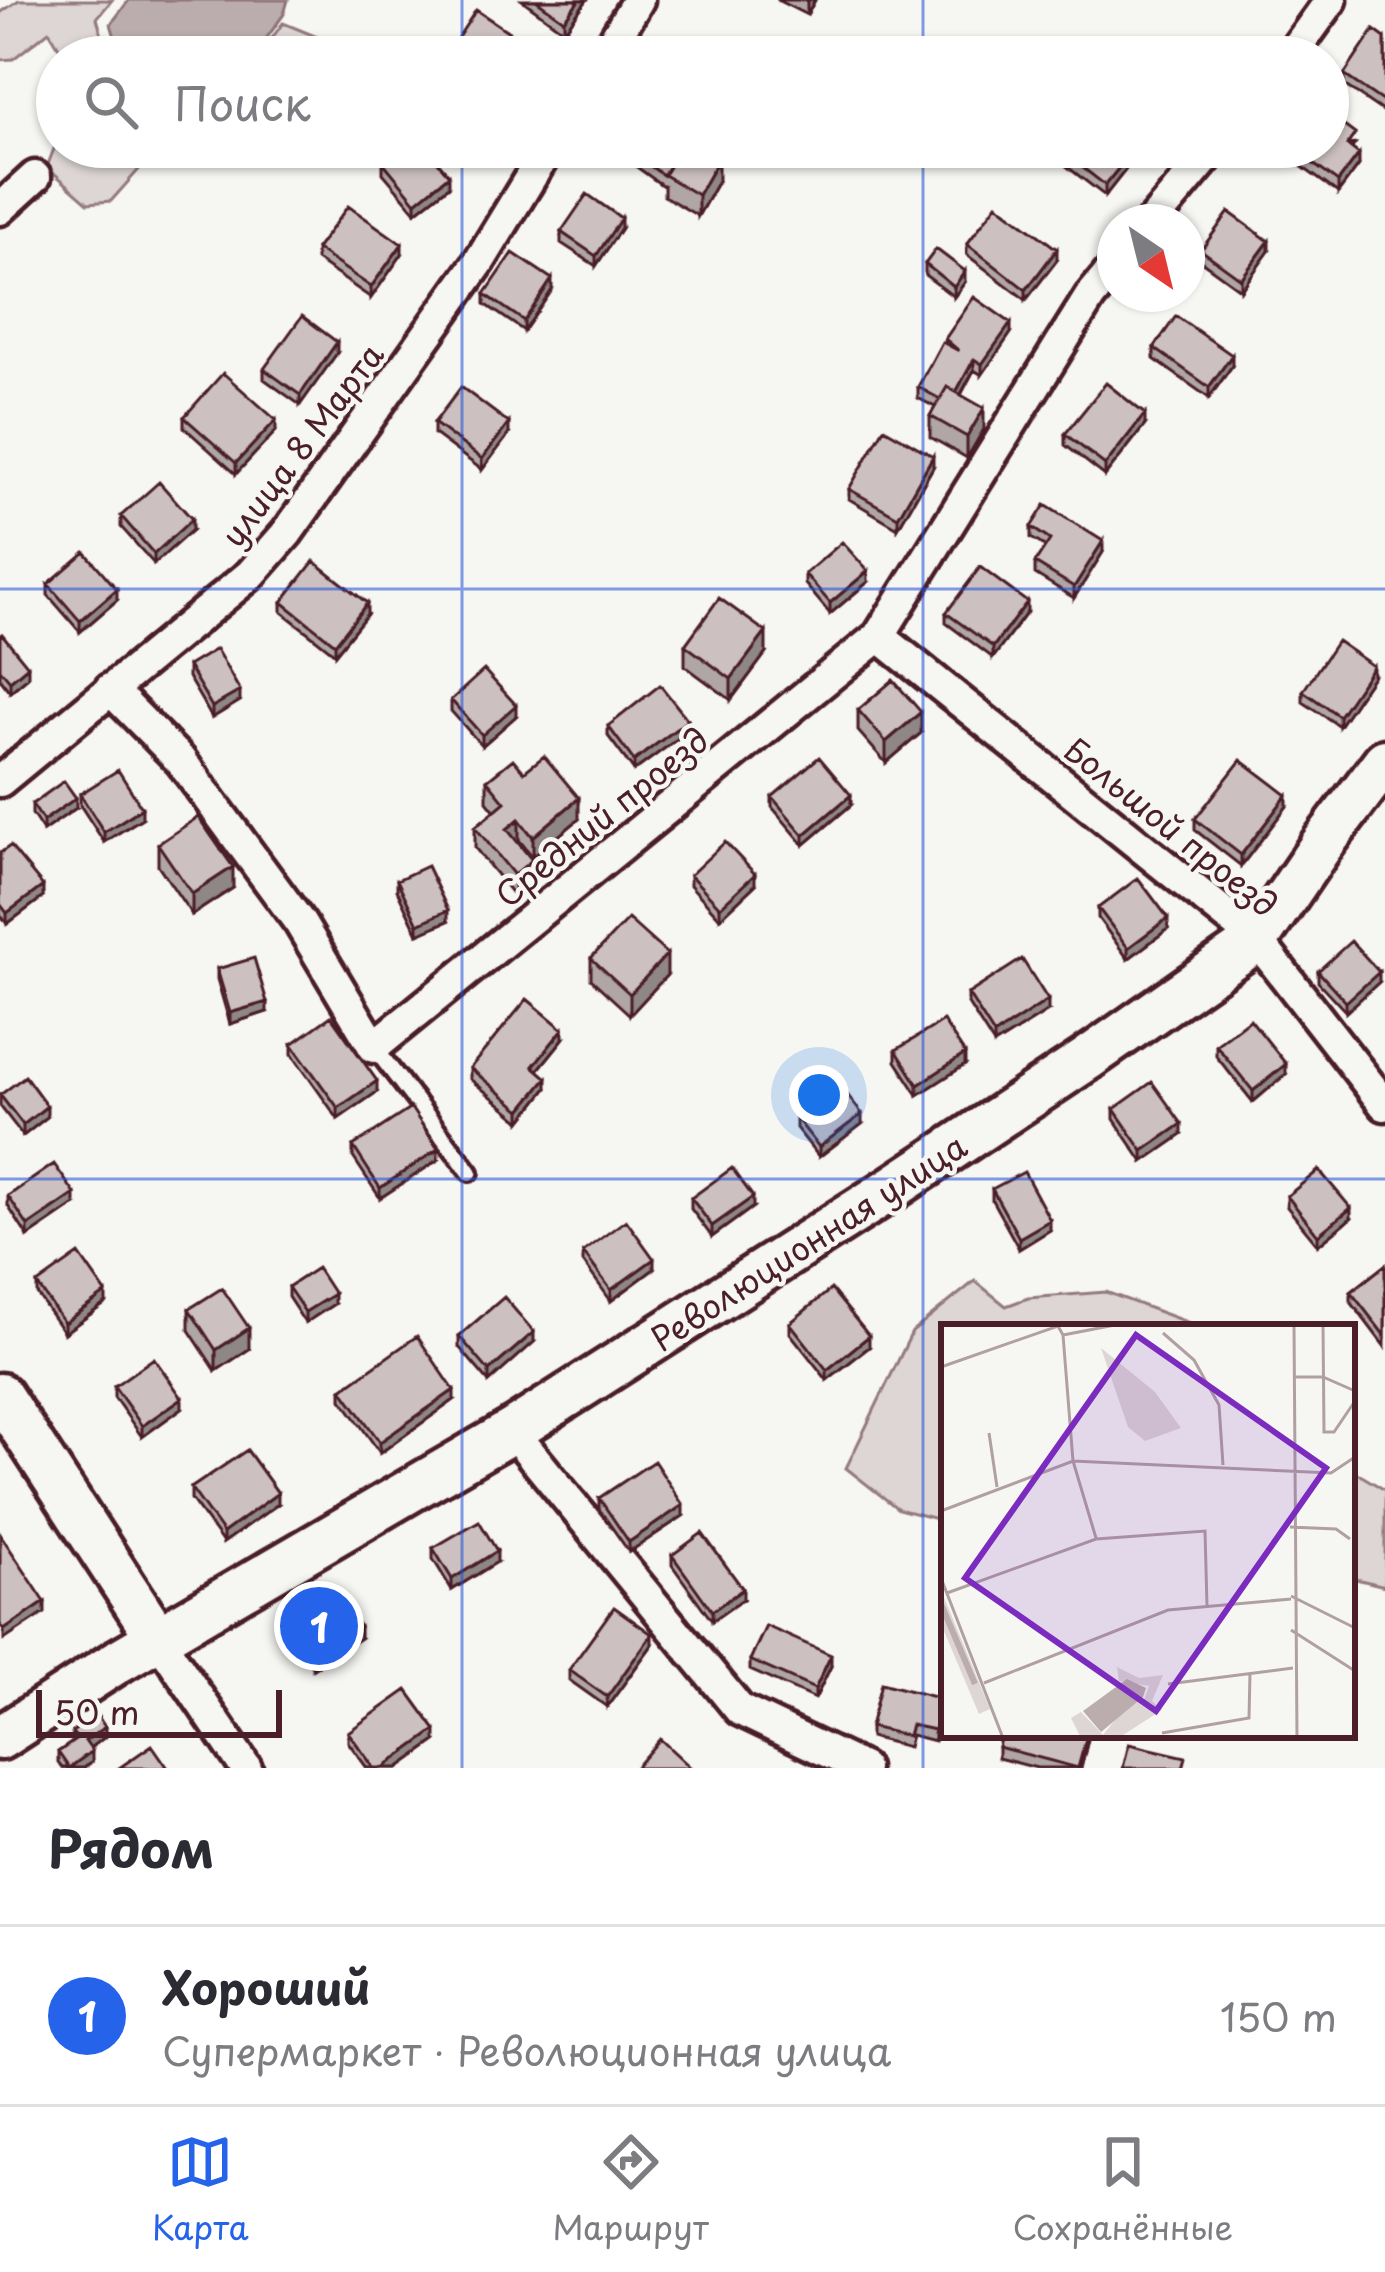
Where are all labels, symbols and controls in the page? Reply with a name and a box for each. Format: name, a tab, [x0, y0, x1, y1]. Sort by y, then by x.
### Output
search box	[36, 36, 1349, 168]
text: Поиск	[174, 68, 311, 136]
icon: search	[78, 69, 144, 135]
north arrow	[1097, 204, 1205, 312]
street label: улица 8 Марта	[207, 331, 395, 557]
street label: Средний проезд	[483, 714, 719, 918]
street label: Большой проезд	[1054, 724, 1290, 928]
your location	[789, 1065, 849, 1125]
street label: Революционная улица	[640, 1120, 976, 1362]
inset map	[941, 1324, 1355, 1738]
pin: 1	[280, 1581, 358, 1671]
scale bar	[36, 1684, 282, 1737]
text: 50 m	[54, 1686, 140, 1736]
text: Рядом	[48, 1808, 214, 1885]
text: Хороший	[162, 1952, 370, 2020]
text: 1	[78, 1986, 96, 2045]
text: 150 m	[1220, 1986, 1337, 2045]
text: Супермаркет · Революционная улица	[162, 2020, 891, 2079]
tab: Карта	[152, 2129, 249, 2251]
tab: Маршрут	[553, 2129, 709, 2251]
tab: Сохранённые	[1012, 2129, 1233, 2251]

